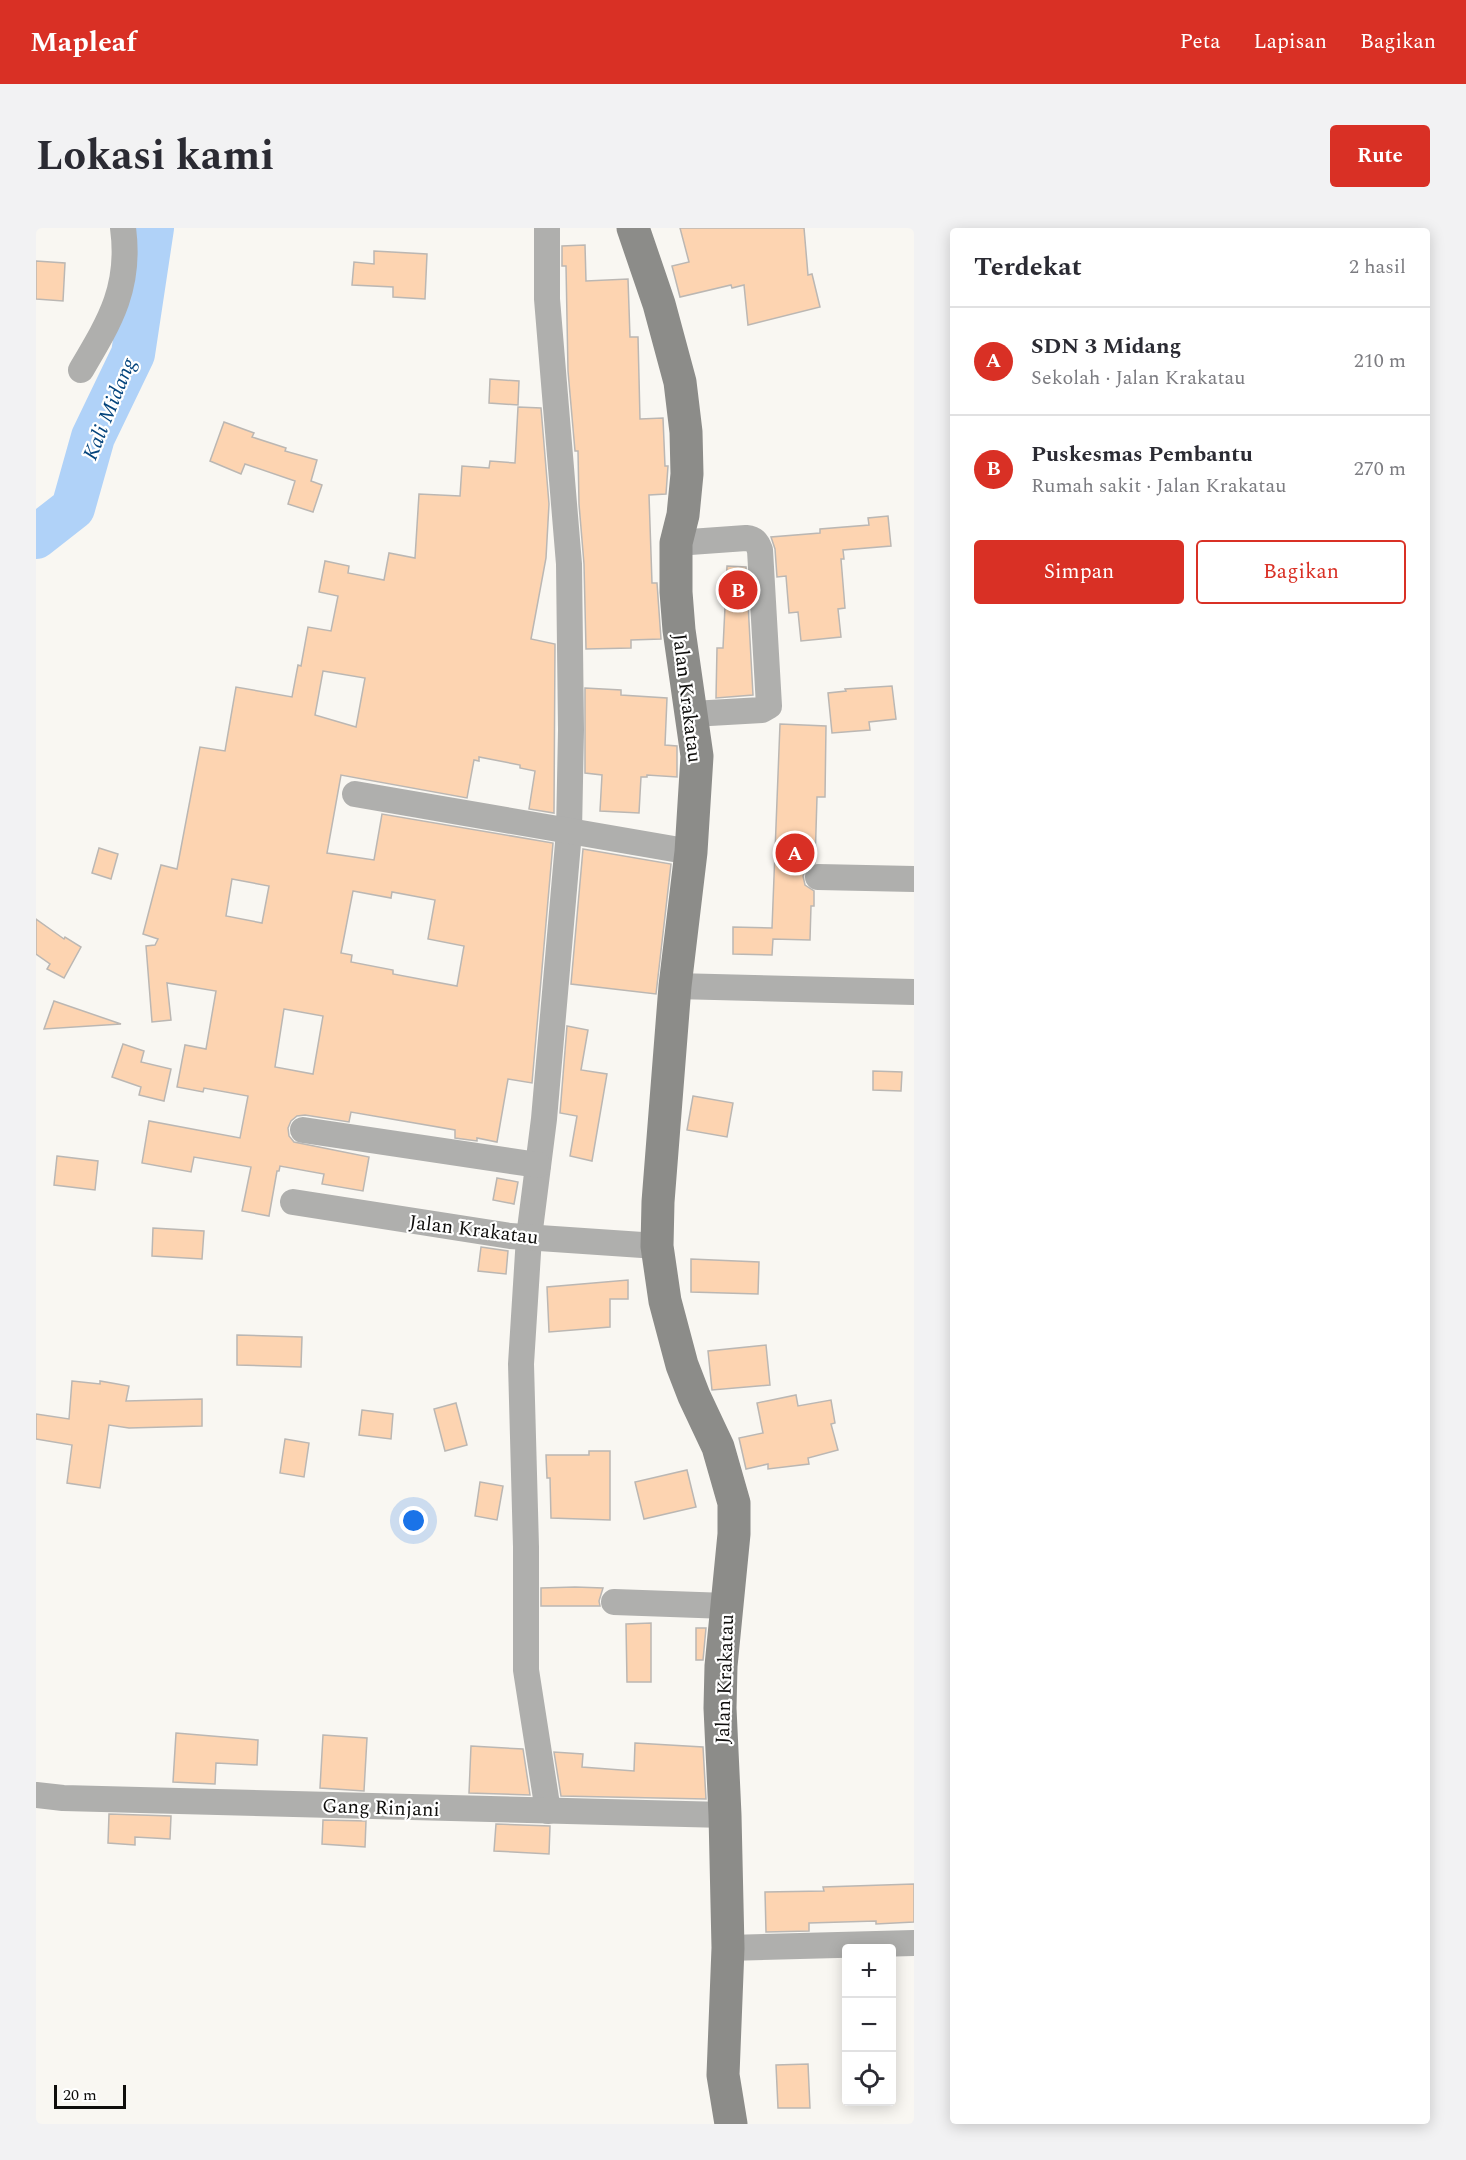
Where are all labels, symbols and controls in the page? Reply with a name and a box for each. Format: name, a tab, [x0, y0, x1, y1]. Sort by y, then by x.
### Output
text: Mapleaf	[30, 21, 137, 64]
text: Peta	[1180, 26, 1220, 58]
text: Lapisan	[1253, 26, 1327, 58]
text: Bagikan	[1360, 26, 1436, 58]
text: Lokasi kami	[36, 125, 274, 188]
button: Rute	[1330, 125, 1430, 187]
text: Terdekat	[974, 247, 1082, 287]
text: 2 hasil	[1349, 252, 1406, 282]
text: SDN 3 Midang	[1031, 330, 1181, 363]
text: A	[986, 346, 1001, 376]
text: 210 m	[1354, 346, 1406, 376]
water label: Kali Midang	[75, 353, 145, 465]
text: Sekolah · Jalan Krakatau	[1031, 363, 1246, 393]
text: Puskesmas Pembantu	[1031, 438, 1253, 471]
text: B	[986, 454, 1001, 484]
text: 270 m	[1354, 454, 1406, 484]
text: Rumah sakit · Jalan Krakatau	[1031, 471, 1286, 501]
button: Simpan	[974, 540, 1184, 604]
button: Bagikan	[1196, 540, 1406, 604]
pin: B	[718, 568, 758, 613]
street label: Jalan Krakatau	[664, 632, 710, 765]
pin: A	[776, 830, 814, 876]
street label: Jalan Krakatau	[407, 1207, 540, 1253]
your location	[399, 1506, 428, 1535]
street label: Jalan Krakatau	[708, 1613, 742, 1745]
street label: Gang Rinjani	[322, 1791, 440, 1825]
map controls	[842, 1944, 896, 2106]
button: +	[842, 1944, 896, 1998]
button: −	[842, 1998, 896, 2052]
button: locate	[842, 2052, 896, 2106]
scale bar	[54, 2082, 126, 2110]
text: 20 m	[63, 2083, 97, 2107]

